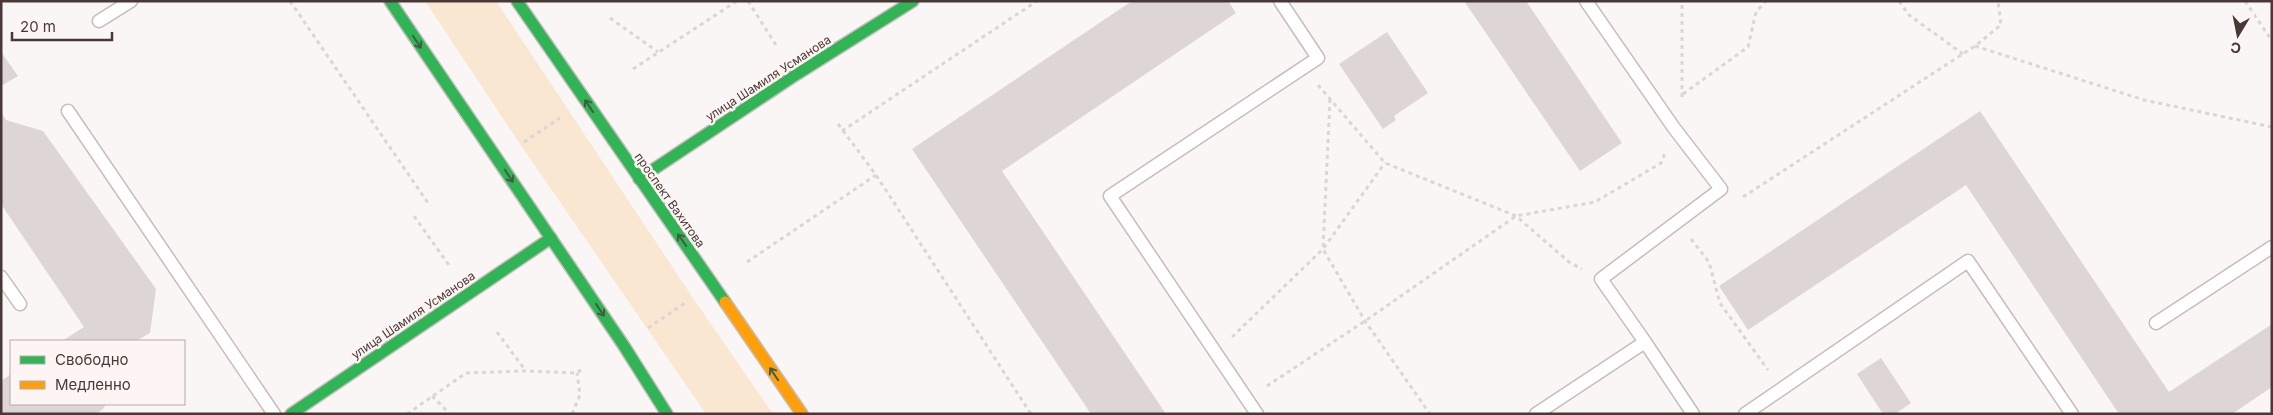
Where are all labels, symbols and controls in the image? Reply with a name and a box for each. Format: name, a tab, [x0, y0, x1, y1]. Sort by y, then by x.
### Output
scale bar	[12, 10, 112, 42]
north arrow	[2213, 10, 2263, 60]
text: 20 m	[20, 17, 56, 36]
street label: улица Шамиля Усманова	[703, 32, 833, 124]
one-way arrow	[412, 34, 422, 48]
text: С	[2229, 39, 2242, 58]
one-way arrow	[584, 99, 594, 113]
street label: проспект Вахитова	[632, 150, 708, 250]
one-way arrow	[504, 169, 514, 183]
one-way arrow	[677, 233, 687, 247]
street label: улица Шамиля Усманова	[348, 268, 478, 362]
one-way arrow	[595, 303, 605, 317]
legend	[10, 340, 185, 405]
text: Свободно	[55, 350, 129, 369]
one-way arrow	[769, 367, 779, 381]
text: Медленно	[55, 375, 131, 394]

